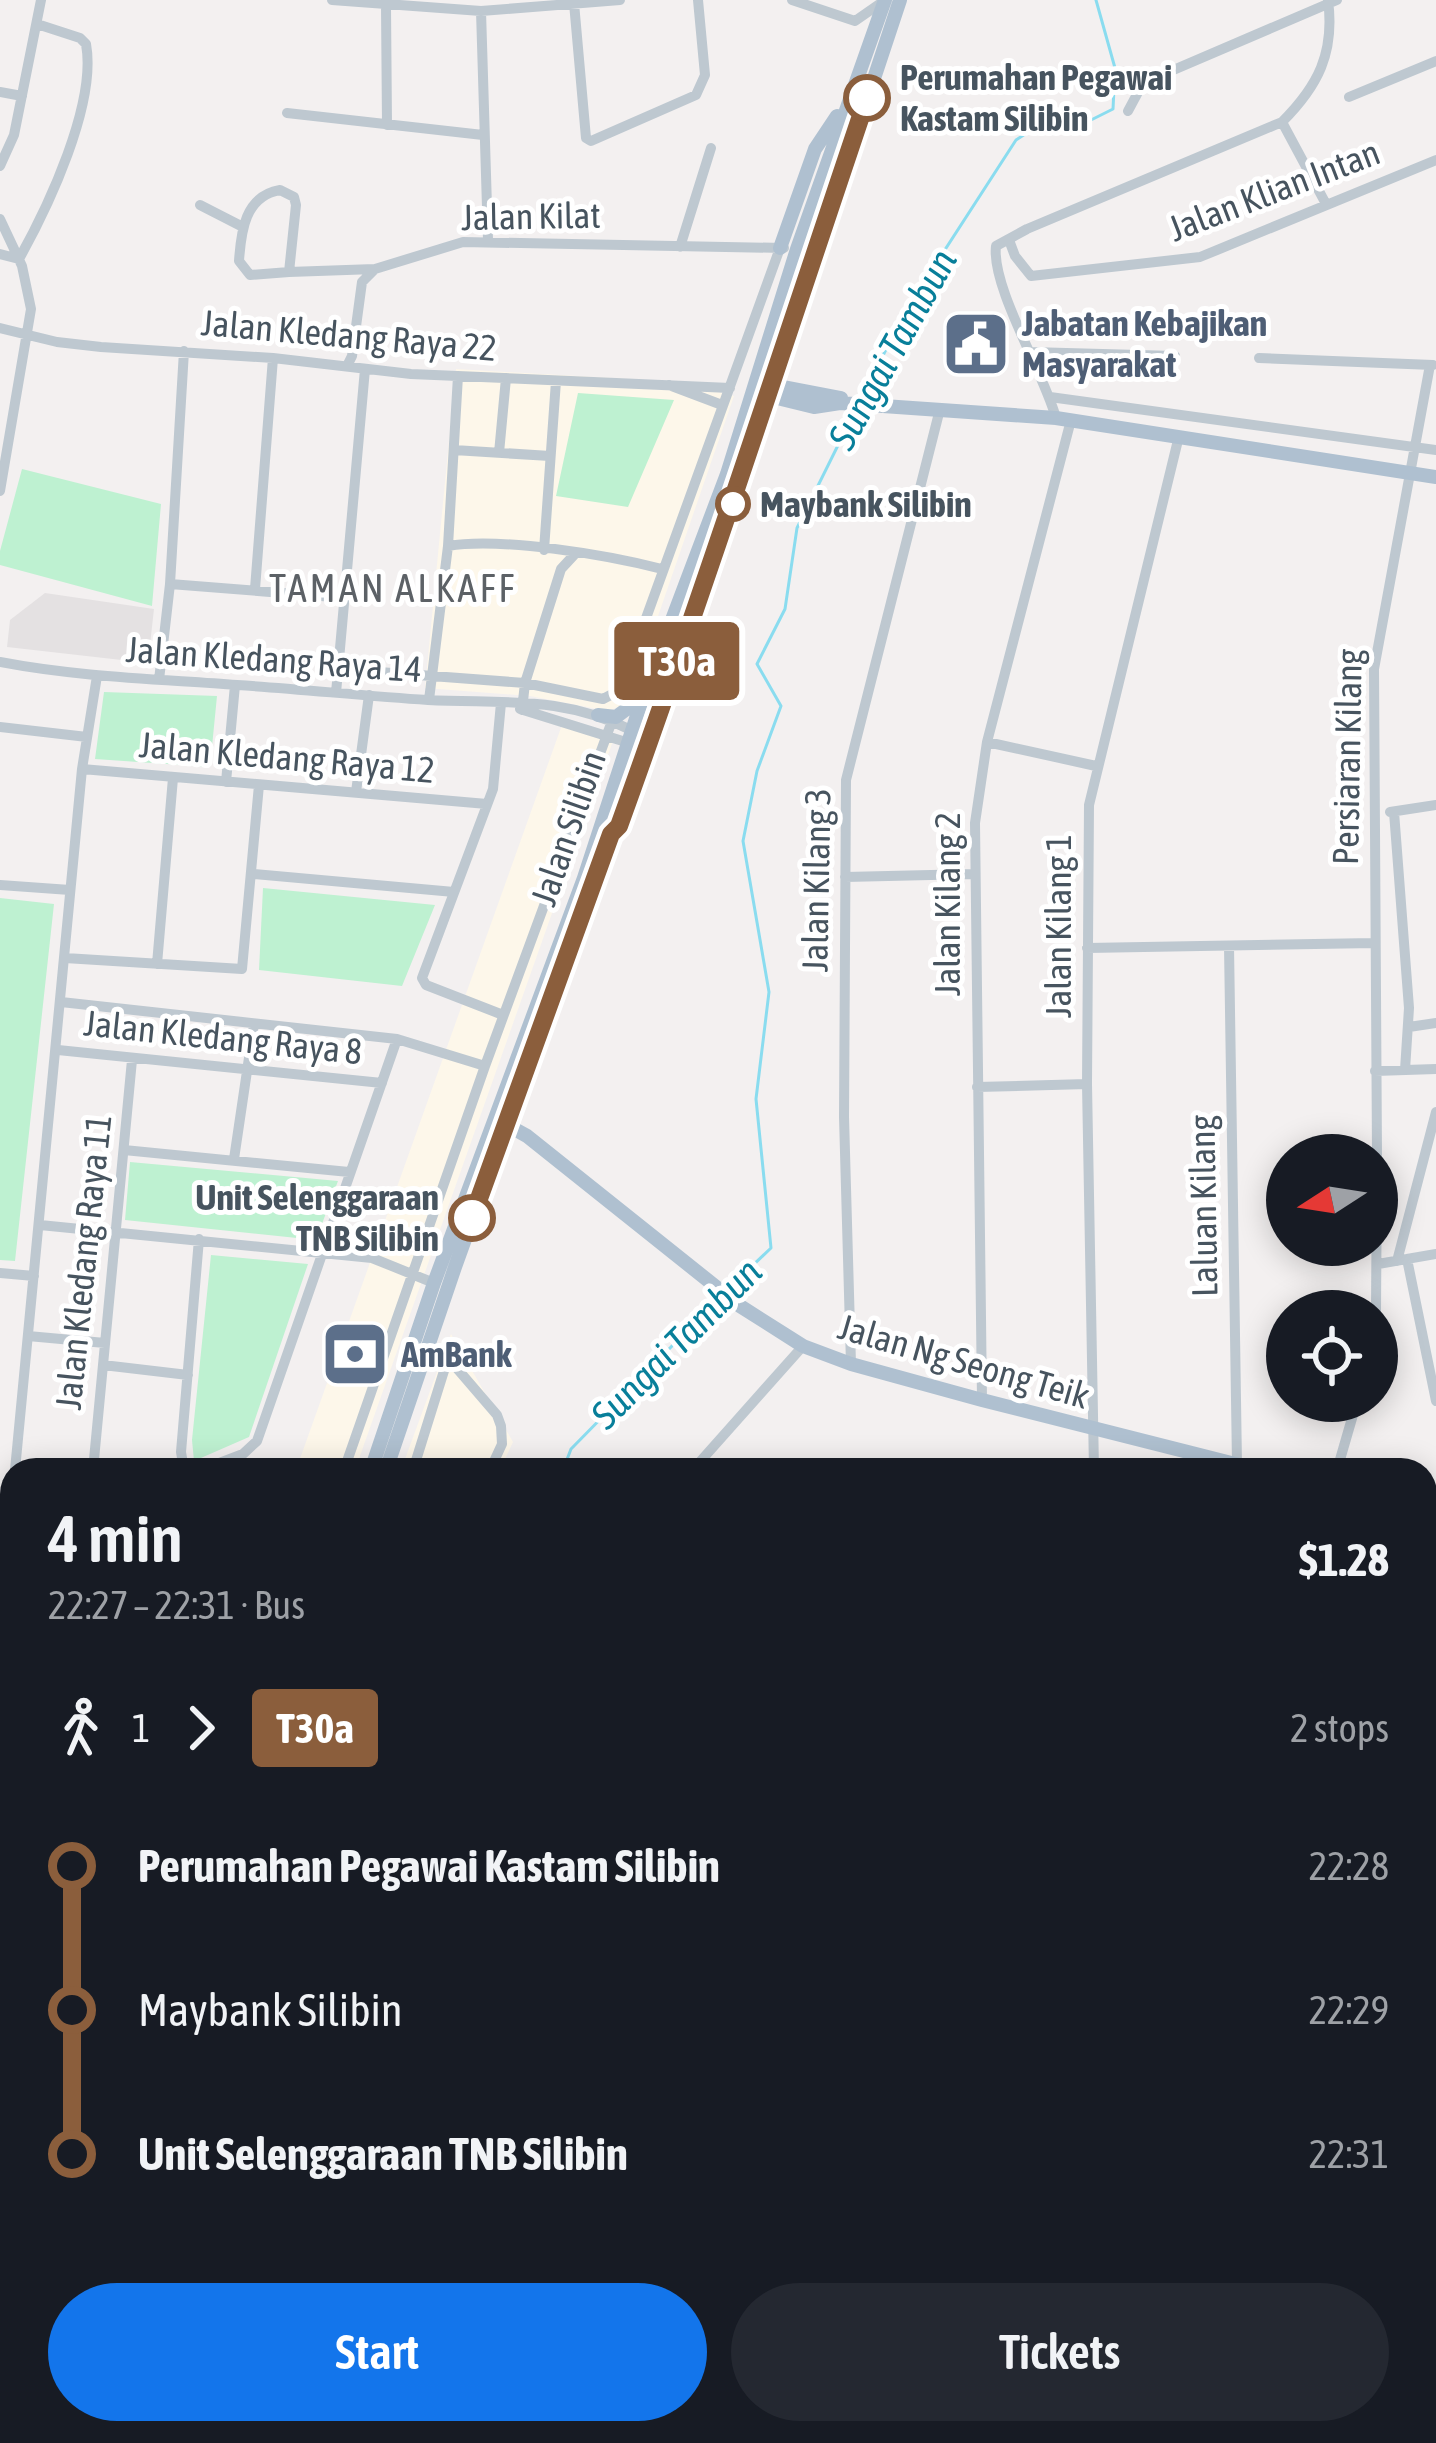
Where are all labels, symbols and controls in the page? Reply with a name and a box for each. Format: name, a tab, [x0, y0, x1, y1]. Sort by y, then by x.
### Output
place label: Perumahan Pegawai Kastam Silibin	[900, 56, 1172, 139]
marker: Perumahan Pegawai Kastam Silibin	[845, 76, 889, 120]
street label: Jalan Klian Intan	[1163, 130, 1385, 250]
street label: Jalan Kilat	[461, 194, 601, 238]
water label: Sungai Tambun	[819, 241, 965, 457]
street label: Jalan Kledang Raya 22	[200, 301, 498, 369]
place label: Jabatan Kebajikan Masyarakat	[1021, 302, 1267, 385]
public building icon: Jabatan Kebajikan Masyarakat	[941, 309, 1011, 379]
place label: Maybank Silibin	[760, 483, 972, 525]
marker: Maybank Silibin	[717, 488, 749, 520]
district label: TAMAN ALKAFF	[269, 566, 517, 610]
line badge: T30a	[593, 622, 761, 700]
street label: Jalan Kledang Raya 14	[125, 628, 423, 690]
text: T30a	[638, 637, 716, 685]
street label: Persiaran Kilang	[1324, 648, 1370, 865]
street label: Jalan Kledang Raya 12	[138, 723, 436, 791]
street label: Jalan Silibin	[522, 745, 614, 911]
street label: Jalan Kilang 3	[793, 788, 839, 972]
street label: Jalan Kilang 2	[926, 812, 968, 996]
street label: Jalan Kilang 1	[1037, 834, 1079, 1018]
street label: Jalan Kledang Raya 8	[82, 1002, 364, 1072]
street label: Jalan Kledang Raya 11	[47, 1112, 119, 1412]
street label: Laluan Kilang	[1180, 1114, 1226, 1297]
north arrow	[1266, 1134, 1398, 1266]
map controls	[1266, 1134, 1398, 1422]
place label: Unit Selenggaraan TNB Silibin	[195, 1176, 439, 1259]
marker: Unit Selenggaraan TNB Silibin	[450, 1196, 494, 1240]
water label: Sungai Tambun	[581, 1249, 770, 1438]
button: locate	[1266, 1290, 1398, 1422]
street label: Jalan Ng Seong Teik	[834, 1305, 1094, 1417]
bank icon: AmBank	[320, 1319, 390, 1389]
place label: AmBank	[400, 1333, 513, 1375]
text: 4 min	[48, 1500, 183, 1576]
text: $1.28	[1299, 1534, 1389, 1586]
text: 22:27 – 22:31 · Bus	[48, 1583, 305, 1627]
icon: walk	[48, 1695, 114, 1761]
icon: forward	[168, 1695, 234, 1761]
text: T30a	[276, 1704, 354, 1752]
text: 1	[132, 1706, 150, 1750]
text: 2 stops	[1290, 1706, 1389, 1750]
text: Perumahan Pegawai Kastam Silibin	[138, 1840, 720, 1892]
text: 22:28	[1309, 1844, 1389, 1888]
text: Maybank Silibin	[138, 1984, 403, 2036]
text: 22:29	[1309, 1988, 1389, 2032]
text: Unit Selenggaraan TNB Silibin	[138, 2128, 628, 2180]
text: 22:31	[1309, 2132, 1389, 2176]
button: Start	[48, 2283, 707, 2421]
button: Tickets	[731, 2283, 1389, 2421]

